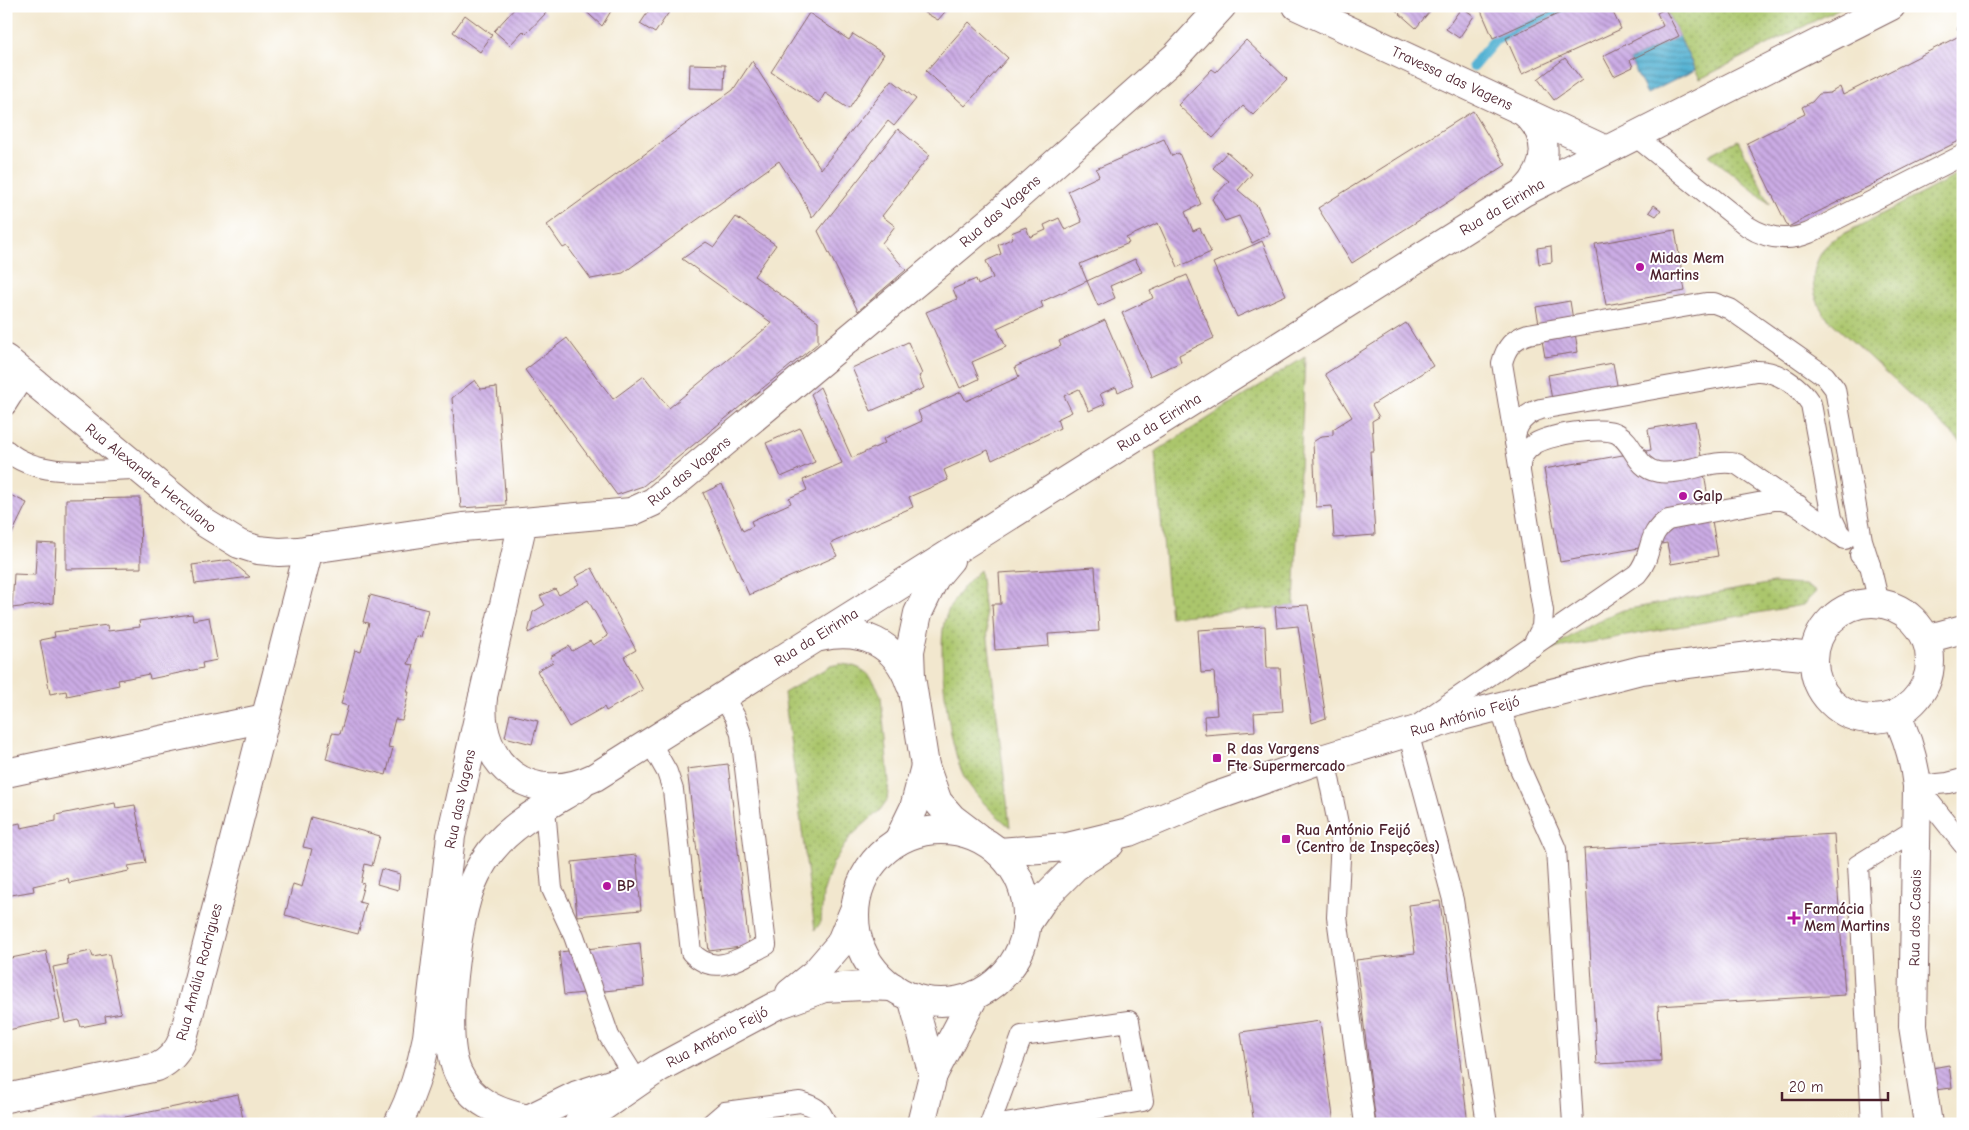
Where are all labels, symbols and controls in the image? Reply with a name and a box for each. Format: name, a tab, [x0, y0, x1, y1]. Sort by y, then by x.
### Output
street label: Travessa das Vagens	[1388, 42, 1516, 114]
street label: Rua das Vagens	[956, 171, 1044, 251]
street label: Rua da Eirinha	[1456, 175, 1548, 239]
place label: Midas Mem Martins	[1650, 249, 1724, 284]
marker: Midas Mem Martins	[1634, 261, 1646, 273]
street label: Rua da Eirinha	[1114, 389, 1204, 455]
street label: Rua Alexandre Herculano	[82, 419, 220, 537]
street label: Rua das Vagens	[644, 432, 734, 510]
place label: Galp	[1693, 487, 1723, 505]
marker: Galp	[1677, 490, 1689, 502]
street label: Rua da Eirinha	[771, 604, 861, 670]
street label: Rua António Feijó	[1408, 692, 1522, 740]
place label: R das Vargens Fte Supermercado	[1227, 740, 1346, 775]
street label: Rua das Vagens	[441, 748, 479, 850]
marker: R das Vargens Fte Supermercado	[1211, 752, 1223, 764]
place label: Rua António Feijó (Centro de Inspeções)	[1296, 821, 1440, 856]
marker: Rua António Feijó (Centro de Inspeções)	[1280, 833, 1292, 845]
street label: Rua dos Casais	[1905, 869, 1925, 967]
place label: BP	[617, 877, 635, 895]
marker: BP	[601, 880, 613, 892]
place label: Farmácia Mem Martins	[1804, 900, 1890, 935]
street label: Rua Amália Rodrigues	[172, 902, 226, 1042]
marker: Farmácia Mem Martins	[1788, 912, 1800, 924]
street label: Rua António Feijó	[663, 1002, 771, 1071]
scale bar	[1782, 1070, 1888, 1102]
text: 20 m	[1789, 1078, 1823, 1096]

